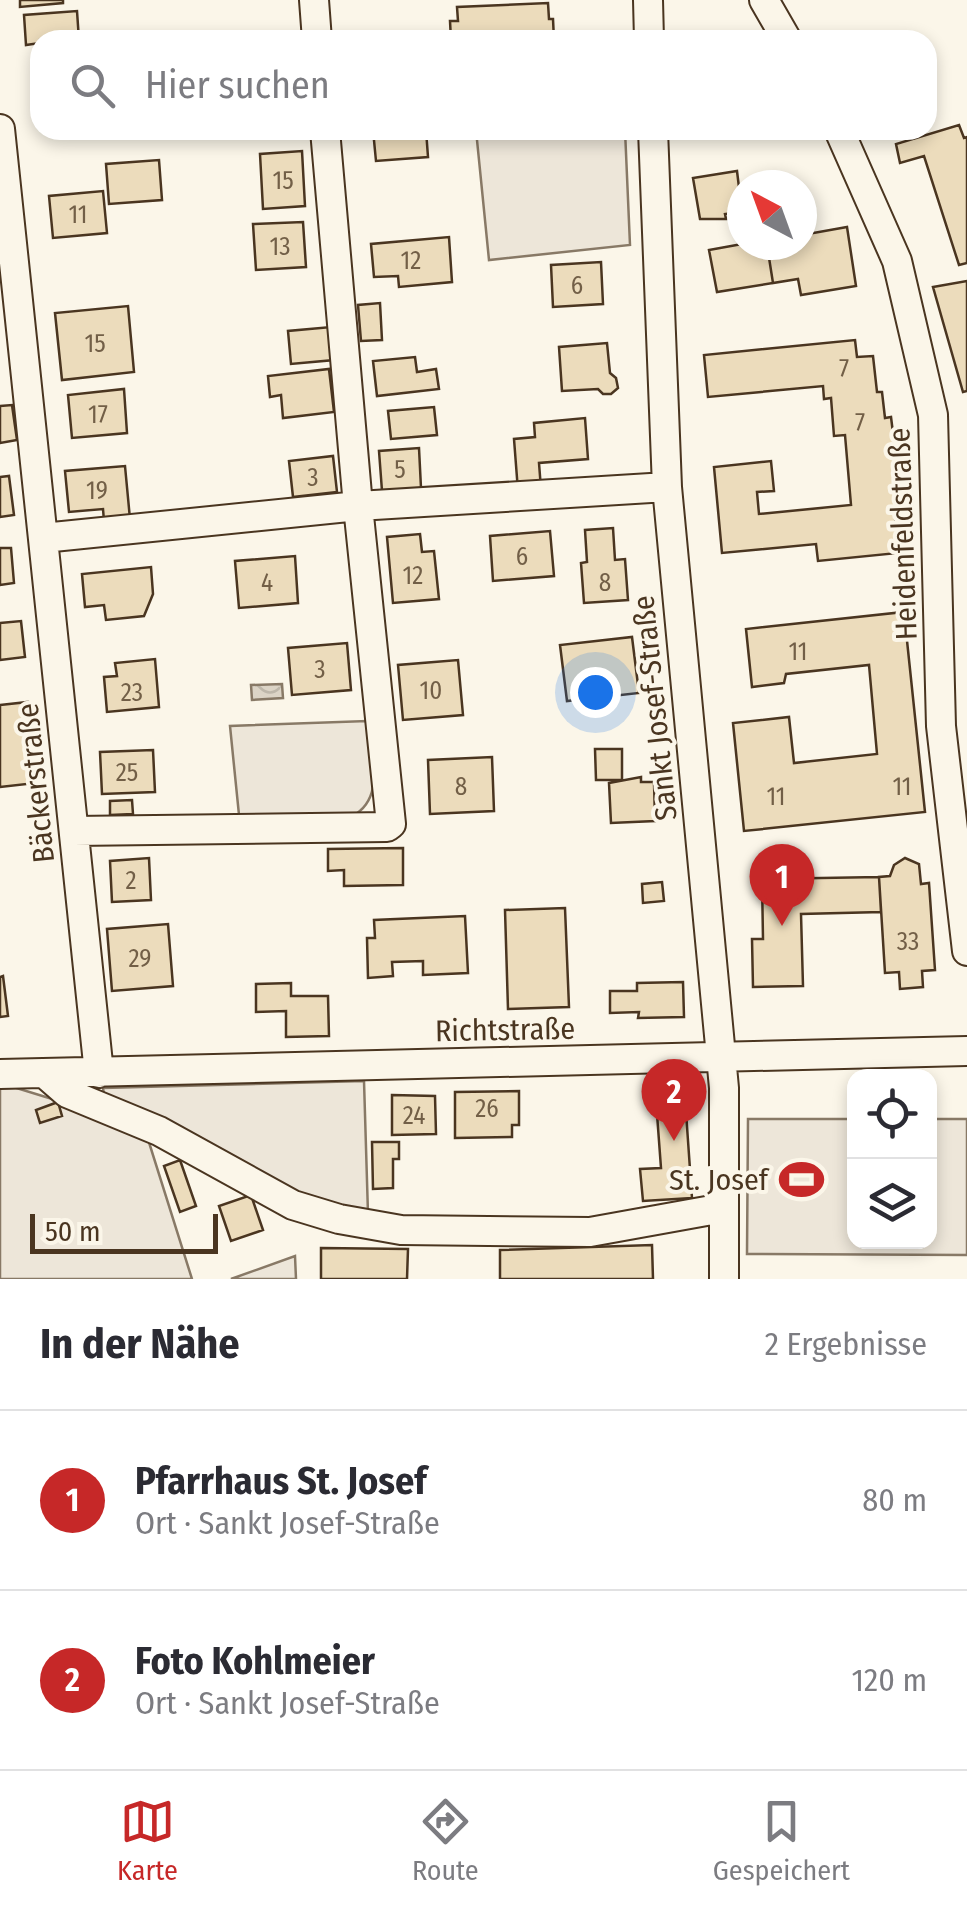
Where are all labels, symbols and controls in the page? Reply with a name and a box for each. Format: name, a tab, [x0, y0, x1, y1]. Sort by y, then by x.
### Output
search box	[30, 30, 937, 140]
icon: search	[65, 58, 120, 113]
text: Hier suchen	[145, 62, 330, 108]
house number: 15	[272, 166, 294, 196]
north arrow	[727, 170, 817, 260]
house number: 11	[68, 200, 88, 230]
house number: 13	[269, 232, 291, 262]
house number: 12	[401, 246, 421, 276]
house number: 6	[571, 271, 583, 301]
house number: 15	[84, 329, 106, 359]
house number: 7	[839, 354, 849, 384]
house number: 17	[88, 400, 108, 430]
house number: 7	[855, 408, 865, 438]
street label: Heidenfeldstraße	[881, 427, 925, 641]
house number: 5	[394, 455, 406, 485]
house number: 3	[307, 463, 319, 493]
house number: 19	[86, 476, 108, 506]
house number: 6	[516, 542, 528, 572]
house number: 12	[403, 561, 423, 591]
house number: 4	[261, 568, 273, 598]
house number: 8	[599, 568, 611, 598]
street label: Sankt Josef-Straße	[625, 594, 685, 822]
house number: 11	[788, 637, 808, 667]
house number: 3	[314, 655, 326, 685]
your location	[570, 667, 621, 718]
house number: 10	[420, 676, 442, 706]
house number: 23	[121, 678, 143, 708]
street label: Bäckerstraße	[10, 701, 62, 865]
house number: 25	[116, 758, 138, 788]
house number: 8	[455, 772, 467, 802]
house number: 11	[892, 772, 912, 802]
house number: 11	[766, 782, 786, 812]
pin: 1	[750, 844, 814, 926]
house number: 2	[125, 866, 137, 896]
house number: 33	[897, 927, 919, 957]
house number: 29	[128, 944, 152, 974]
street label: Richtstraße	[435, 1011, 575, 1049]
pin: 2	[642, 1058, 706, 1141]
map controls	[847, 1069, 937, 1249]
button: locate	[847, 1069, 937, 1159]
house number: 26	[475, 1094, 499, 1124]
house number: 24	[403, 1101, 425, 1131]
sports icon: St. Josef	[777, 1156, 825, 1204]
button: layers	[847, 1159, 937, 1249]
place label: St. Josef	[669, 1162, 770, 1198]
scale bar	[30, 1209, 218, 1254]
text: 50 m	[45, 1215, 101, 1248]
text: In der Nähe	[40, 1319, 240, 1369]
text: 2 Ergebnisse	[765, 1325, 927, 1363]
text: Pfarrhaus St. Josef	[135, 1458, 427, 1504]
text: 1	[66, 1481, 79, 1519]
text: 80 m	[862, 1481, 927, 1519]
text: Ort · Sankt Josef-Straße	[135, 1504, 440, 1542]
text: Foto Kohlmeier	[135, 1638, 375, 1684]
text: 2	[65, 1661, 80, 1699]
text: 120 m	[852, 1661, 927, 1699]
text: Ort · Sankt Josef-Straße	[135, 1684, 440, 1722]
tab: Karte	[117, 1794, 178, 1887]
tab: Route	[412, 1794, 479, 1887]
tab: Gespeichert	[713, 1794, 850, 1887]

